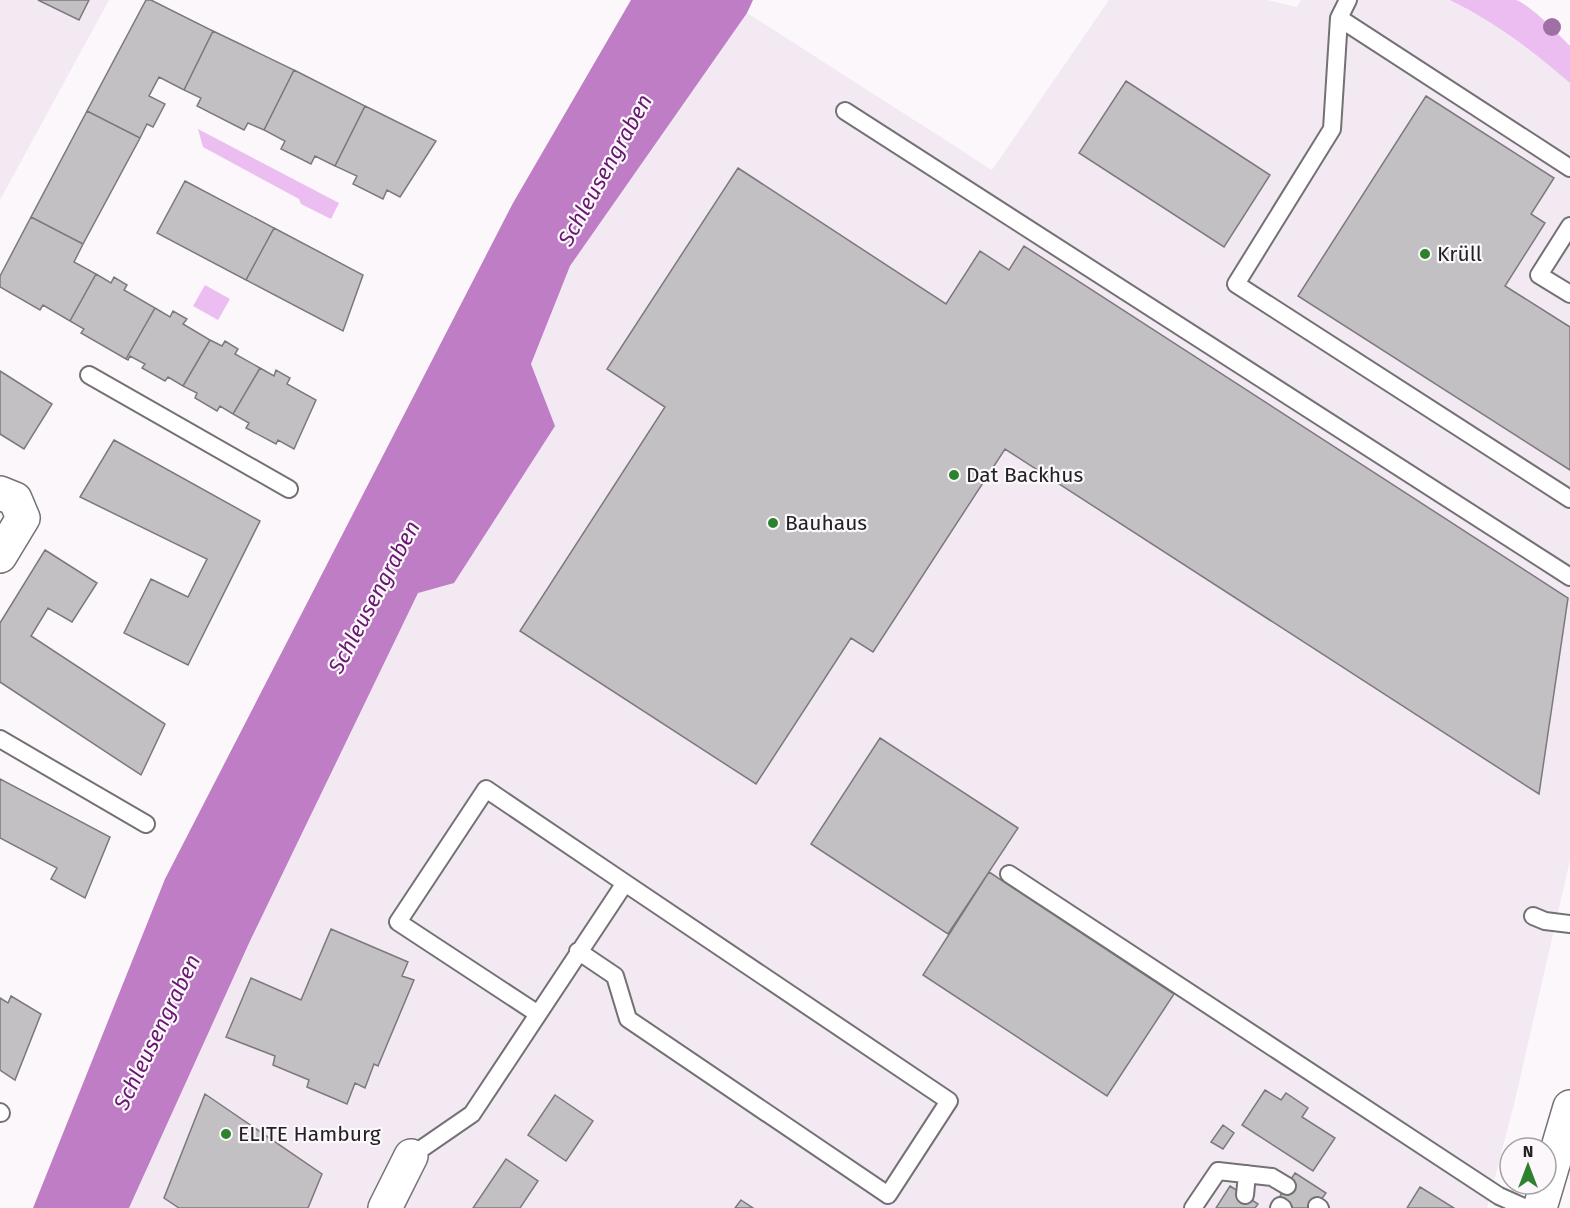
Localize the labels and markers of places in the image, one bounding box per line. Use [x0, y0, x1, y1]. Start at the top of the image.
place label: Krüll [1437, 241, 1482, 267]
marker: Krüll [1418, 247, 1432, 261]
place label: Dat Backhus [966, 462, 1083, 488]
marker: Dat Backhus [947, 468, 961, 482]
place label: Bauhaus [785, 510, 867, 536]
marker: Bauhaus [766, 516, 780, 530]
place label: ELITE Hamburg [238, 1121, 381, 1147]
marker: ELITE Hamburg [219, 1127, 233, 1141]

